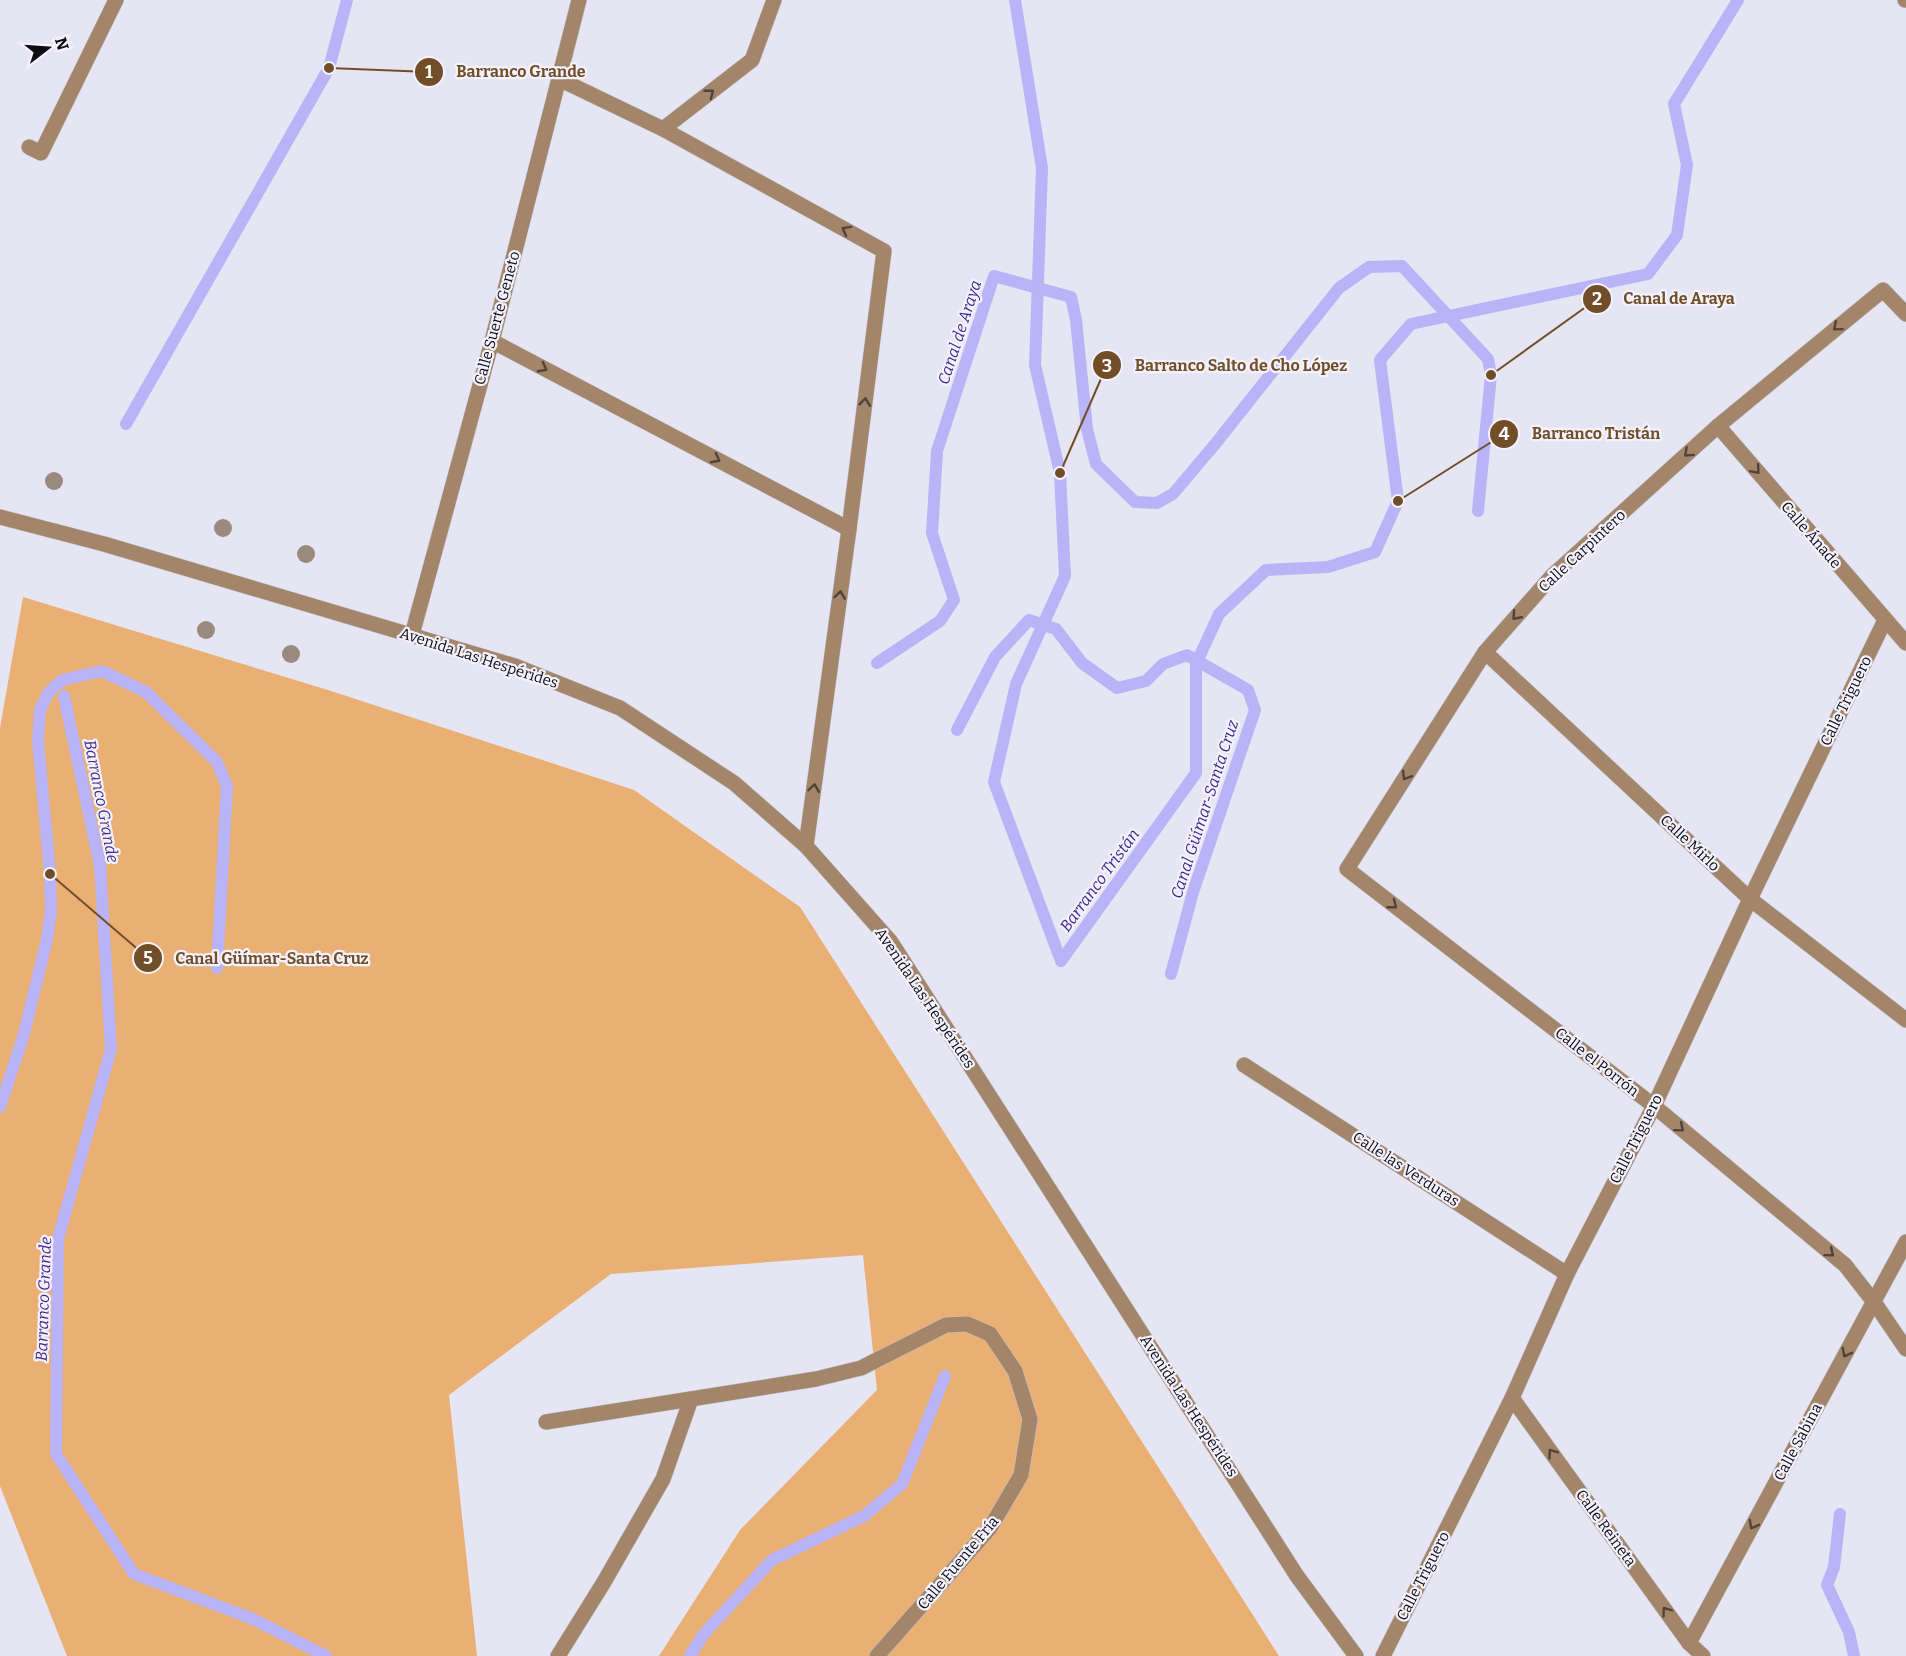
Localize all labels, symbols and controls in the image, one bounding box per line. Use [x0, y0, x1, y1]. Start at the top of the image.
north arrow [18, 18, 78, 78]
text: N [51, 35, 73, 52]
callout: Barranco Grande [414, 55, 597, 89]
text: 1 [425, 61, 433, 83]
text: Barranco Grande [456, 62, 586, 81]
one-way arrow [703, 89, 714, 100]
one-way arrow [842, 226, 853, 237]
street label: Calle Suerte Geneto [471, 249, 523, 387]
water label: Canal de Araya [934, 278, 985, 387]
callout: Canal de Araya [1582, 282, 1747, 316]
text: 2 [1592, 288, 1602, 310]
text: Canal de Araya [1623, 289, 1735, 308]
one-way arrow [1833, 320, 1844, 331]
callout: Barranco Salto de Cho López [1092, 348, 1359, 382]
text: 3 [1102, 355, 1112, 377]
text: Barranco Salto de Cho López [1135, 356, 1347, 375]
one-way arrow [537, 361, 548, 372]
one-way arrow [858, 397, 871, 406]
callout: Barranco Tristán [1489, 417, 1672, 451]
text: 4 [1499, 423, 1510, 445]
text: Barranco Tristán [1532, 424, 1661, 443]
one-way arrow [1684, 446, 1695, 457]
one-way arrow [710, 452, 720, 463]
one-way arrow [1749, 463, 1760, 474]
street label: Calle Ánade [1777, 498, 1845, 572]
street label: Calle Carpintero [1535, 506, 1629, 596]
one-way arrow [834, 591, 846, 600]
one-way arrow [1512, 609, 1523, 620]
street label: Avenida Las Hespérides [398, 624, 560, 692]
street label: Calle Triguero [1817, 653, 1875, 749]
water label: Canal Güímar-Santa Cruz [1167, 717, 1242, 901]
water label: Barranco Grande [80, 738, 123, 864]
one-way arrow [1402, 769, 1413, 780]
one-way arrow [808, 784, 820, 793]
street label: Calle Mirlo [1657, 811, 1723, 875]
water label: Barranco Tristán [1056, 825, 1143, 935]
one-way arrow [1387, 898, 1398, 909]
street label: Avenida Las Hespérides [871, 924, 979, 1072]
callout: Canal Güímar-Santa Cruz [133, 941, 381, 975]
text: 5 [143, 947, 153, 969]
text: Canal Güímar-Santa Cruz [175, 949, 369, 968]
street label: Calle el Porrón [1552, 1024, 1643, 1101]
street label: Calle Triguero [1606, 1091, 1666, 1187]
one-way arrow [1673, 1120, 1684, 1131]
street label: Calle las Verduras [1349, 1128, 1463, 1210]
water label: Barranco Grande [32, 1236, 55, 1362]
one-way arrow [1823, 1245, 1834, 1256]
street label: Avenida Las Hespérides [1136, 1332, 1242, 1480]
one-way arrow [1842, 1347, 1853, 1357]
street label: Calle Sabina [1770, 1400, 1826, 1484]
one-way arrow [1548, 1448, 1559, 1459]
street label: Calle Reineta [1572, 1486, 1640, 1570]
street label: Calle Fuente Fría [914, 1513, 1002, 1613]
one-way arrow [1749, 1518, 1760, 1529]
street label: Calle Triguero [1393, 1528, 1453, 1624]
one-way arrow [1662, 1606, 1673, 1617]

